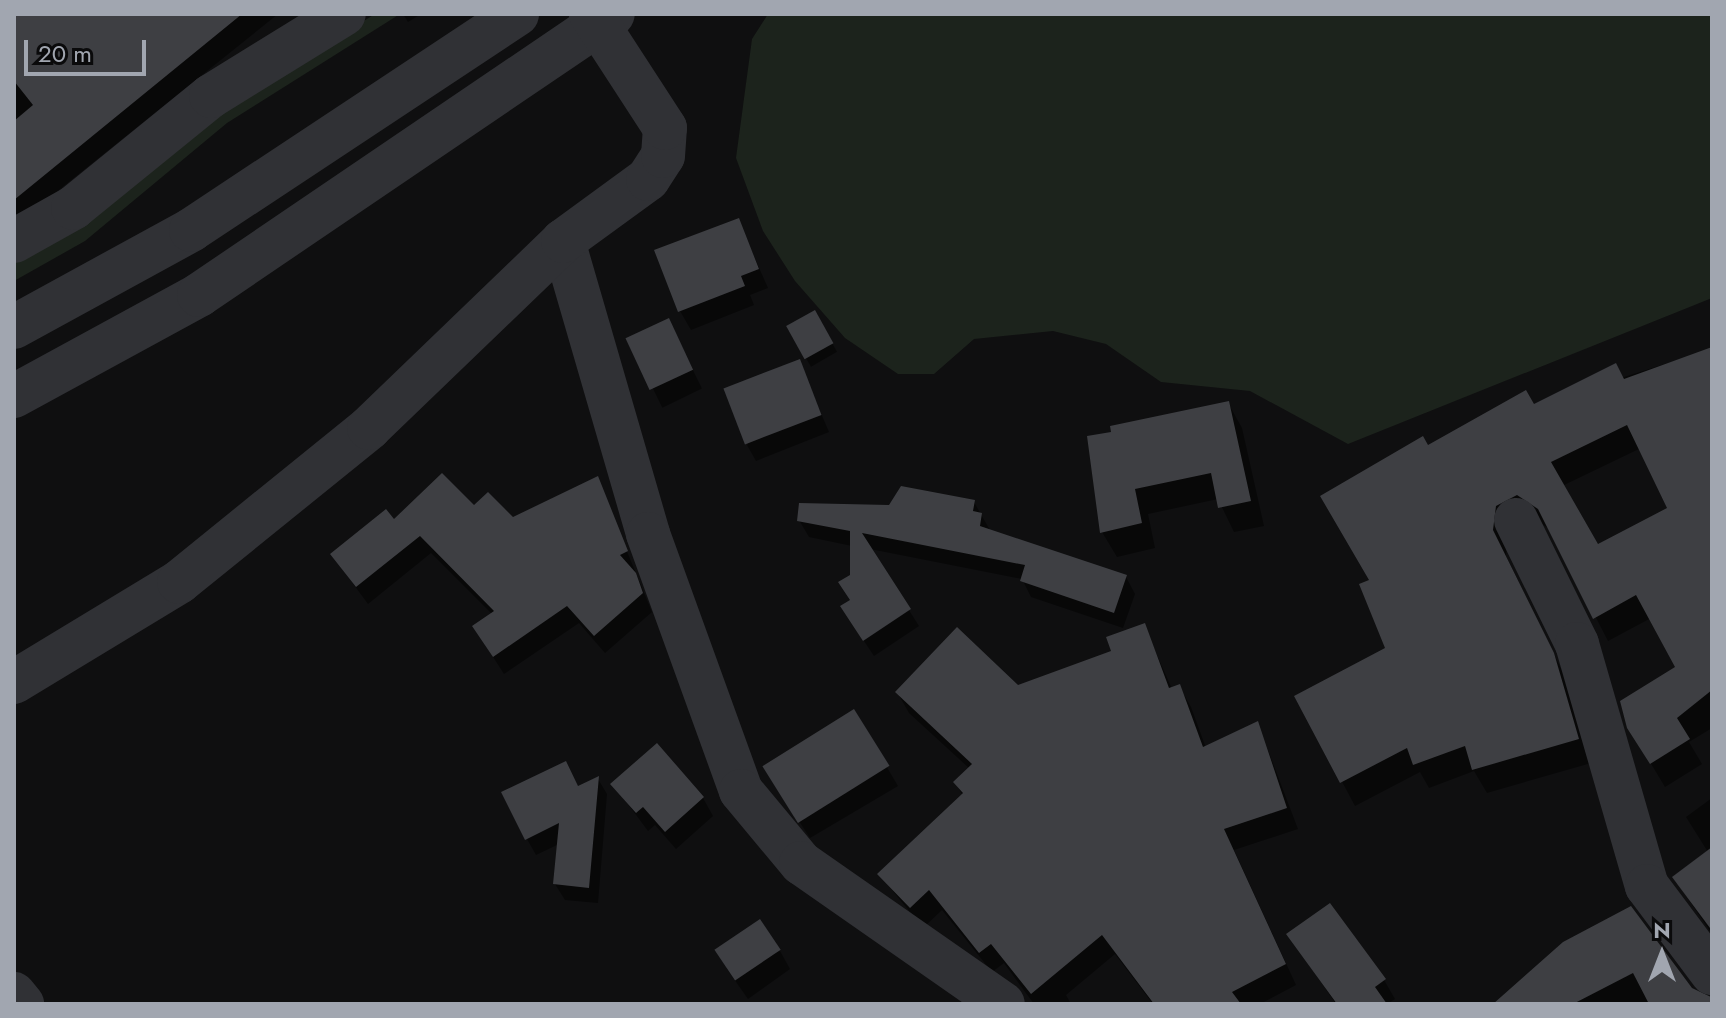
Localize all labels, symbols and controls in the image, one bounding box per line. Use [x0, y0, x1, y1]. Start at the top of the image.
scale bar [28, 24, 150, 74]
text: 20 m [38, 36, 92, 71]
north arrow [1622, 914, 1702, 994]
text: N [1653, 914, 1671, 946]

